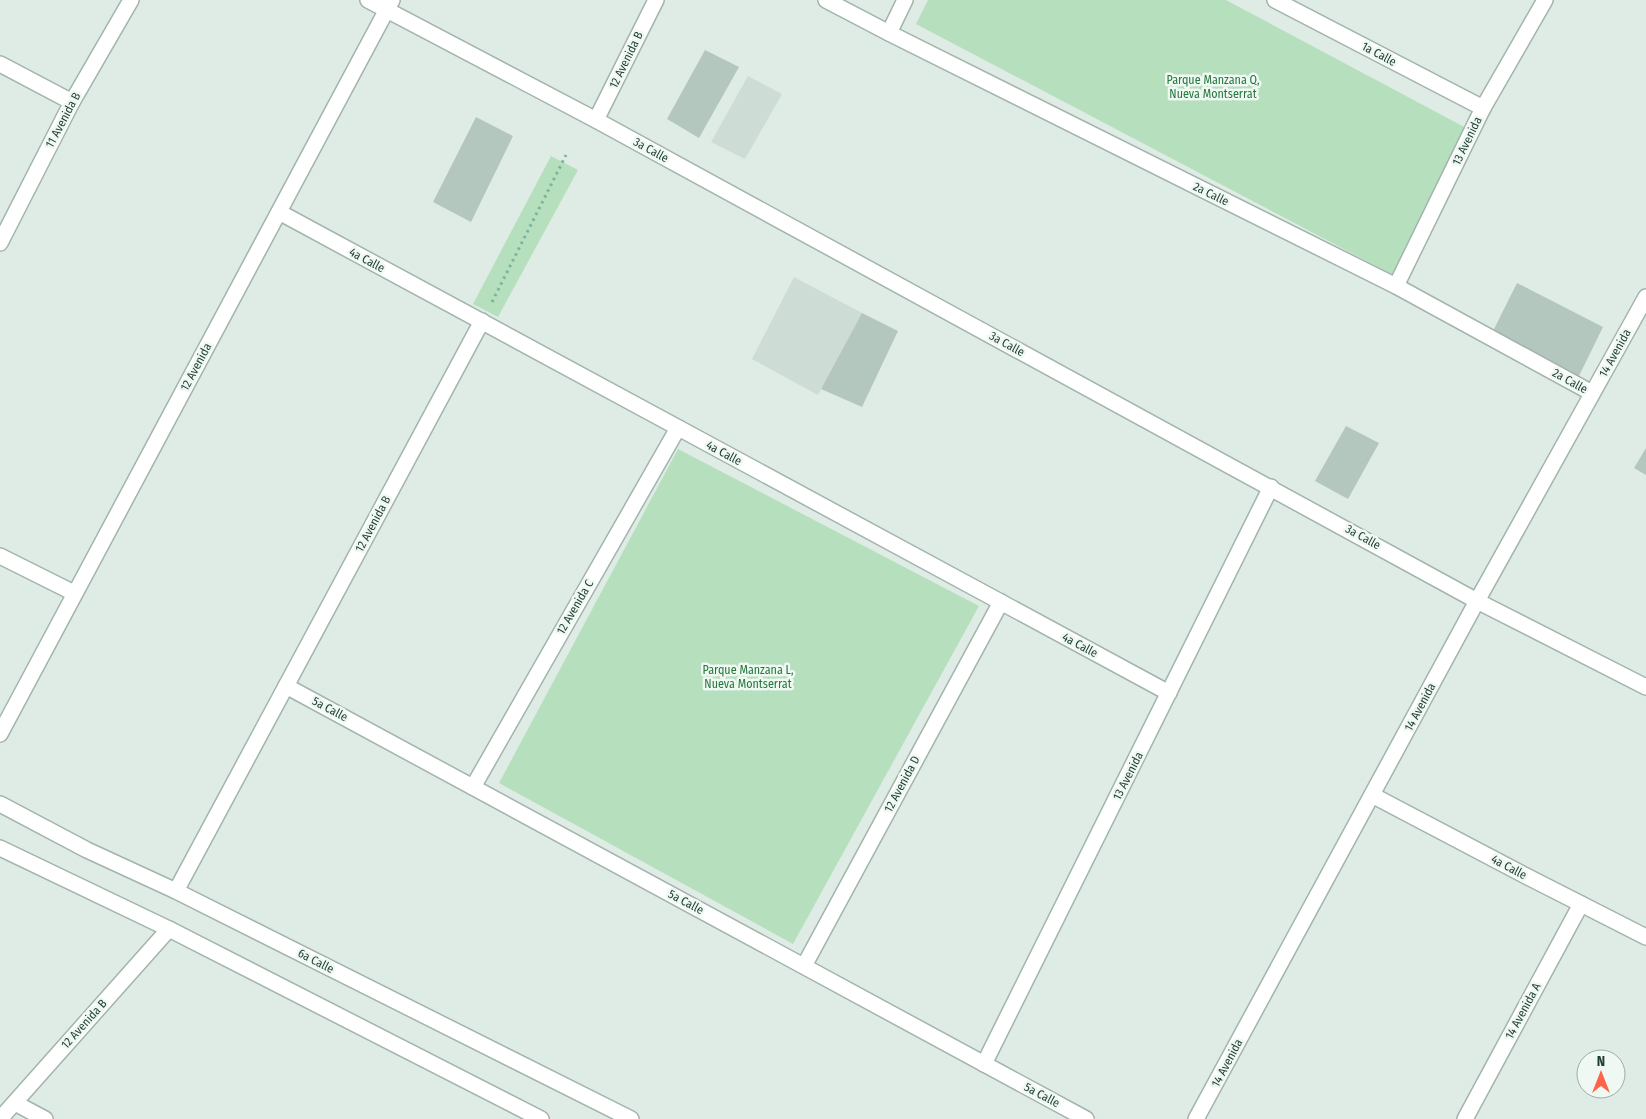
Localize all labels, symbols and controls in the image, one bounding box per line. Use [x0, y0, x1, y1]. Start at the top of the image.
street label: 12 Avenida B [606, 29, 646, 91]
street label: 1a Calle [1359, 39, 1399, 69]
park label: Parque Manzana Q, Nueva Montserrat [1167, 73, 1259, 101]
street label: 11 Avenida B [43, 90, 84, 150]
street label: 13 Avenida [1449, 114, 1485, 167]
street label: 3a Calle [631, 135, 671, 165]
street label: 2a Calle [1191, 179, 1231, 209]
street label: 4a Calle [347, 245, 387, 275]
street label: 14 Avenida [1596, 327, 1634, 379]
street label: 3a Calle [987, 329, 1027, 359]
street label: 12 Avenida [178, 341, 214, 393]
street label: 2a Calle [1550, 366, 1590, 396]
street label: 4a Calle [704, 438, 744, 468]
street label: 12 Avenida B [352, 493, 394, 554]
street label: 3a Calle [1343, 522, 1383, 552]
street label: 12 Avenida C [554, 577, 596, 637]
street label: 4a Calle [1060, 630, 1100, 660]
park label: Parque Manzana L, Nueva Montserrat [703, 663, 793, 691]
street label: 14 Avenida [1401, 680, 1439, 733]
street label: 5a Calle [310, 694, 350, 724]
street label: 13 Avenida [1110, 750, 1146, 802]
street label: 12 Avenida D [881, 753, 923, 815]
street label: 4a Calle [1489, 852, 1529, 882]
street label: 5a Calle [666, 887, 706, 917]
street label: 6a Calle [296, 946, 336, 976]
street label: 14 Avenida A [1502, 980, 1544, 1041]
street label: 12 Avenida B [58, 996, 110, 1051]
street label: 14 Avenida [1208, 1036, 1246, 1089]
north arrow [1576, 1049, 1626, 1099]
text: N [1597, 1053, 1605, 1070]
street label: 5a Calle [1022, 1080, 1062, 1110]

